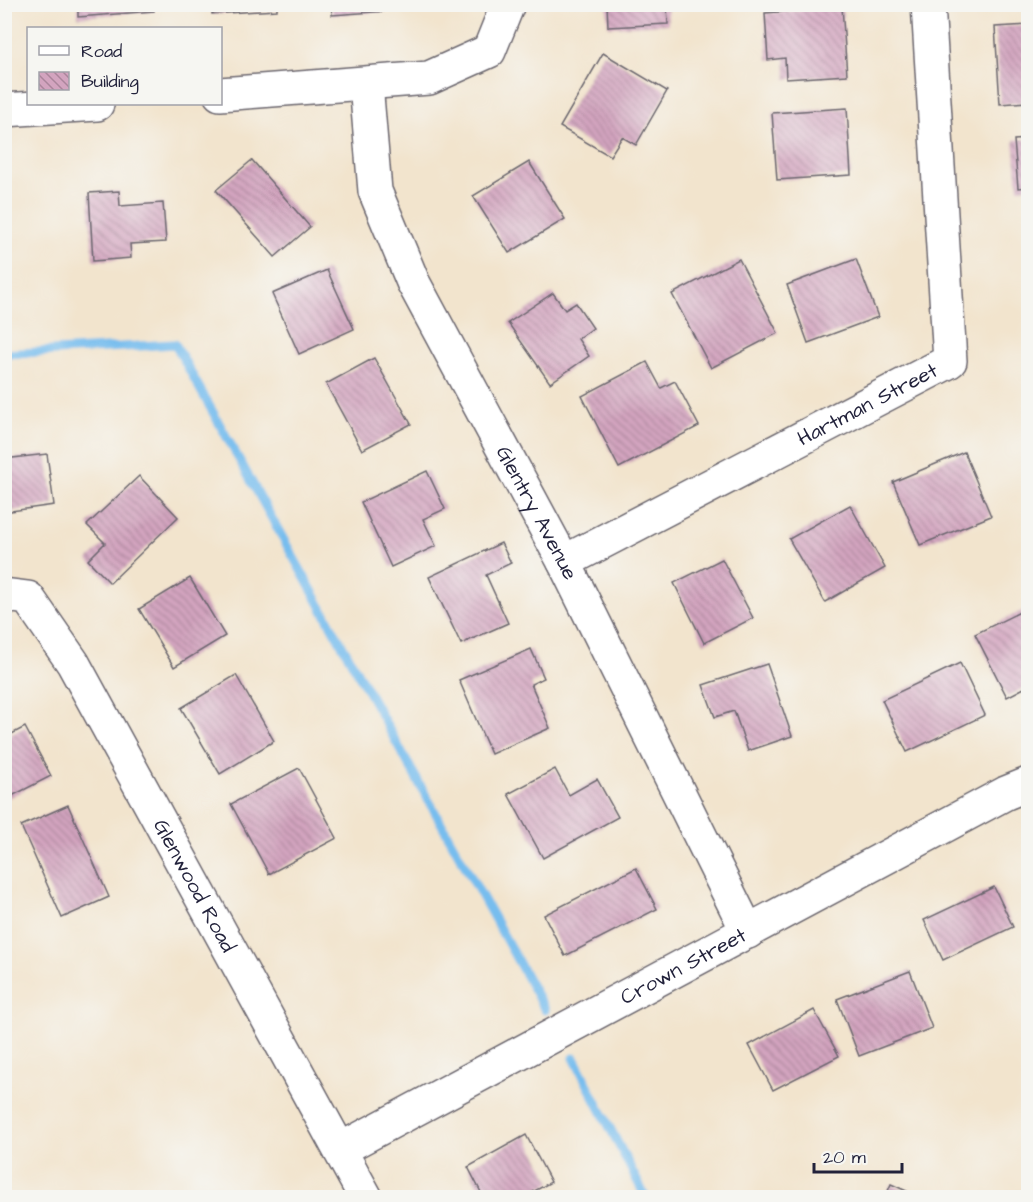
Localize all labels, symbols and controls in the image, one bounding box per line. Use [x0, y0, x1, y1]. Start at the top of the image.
legend [27, 27, 222, 105]
text: Road [81, 39, 122, 64]
text: Building [81, 69, 139, 95]
street label: Hartman Street [792, 356, 943, 453]
street label: Glentry Avenue [489, 441, 585, 585]
street label: Glenwood Road [146, 814, 243, 958]
street label: Crown Street [615, 920, 752, 1012]
scale bar [814, 1136, 902, 1174]
text: 20 m [823, 1145, 866, 1170]

